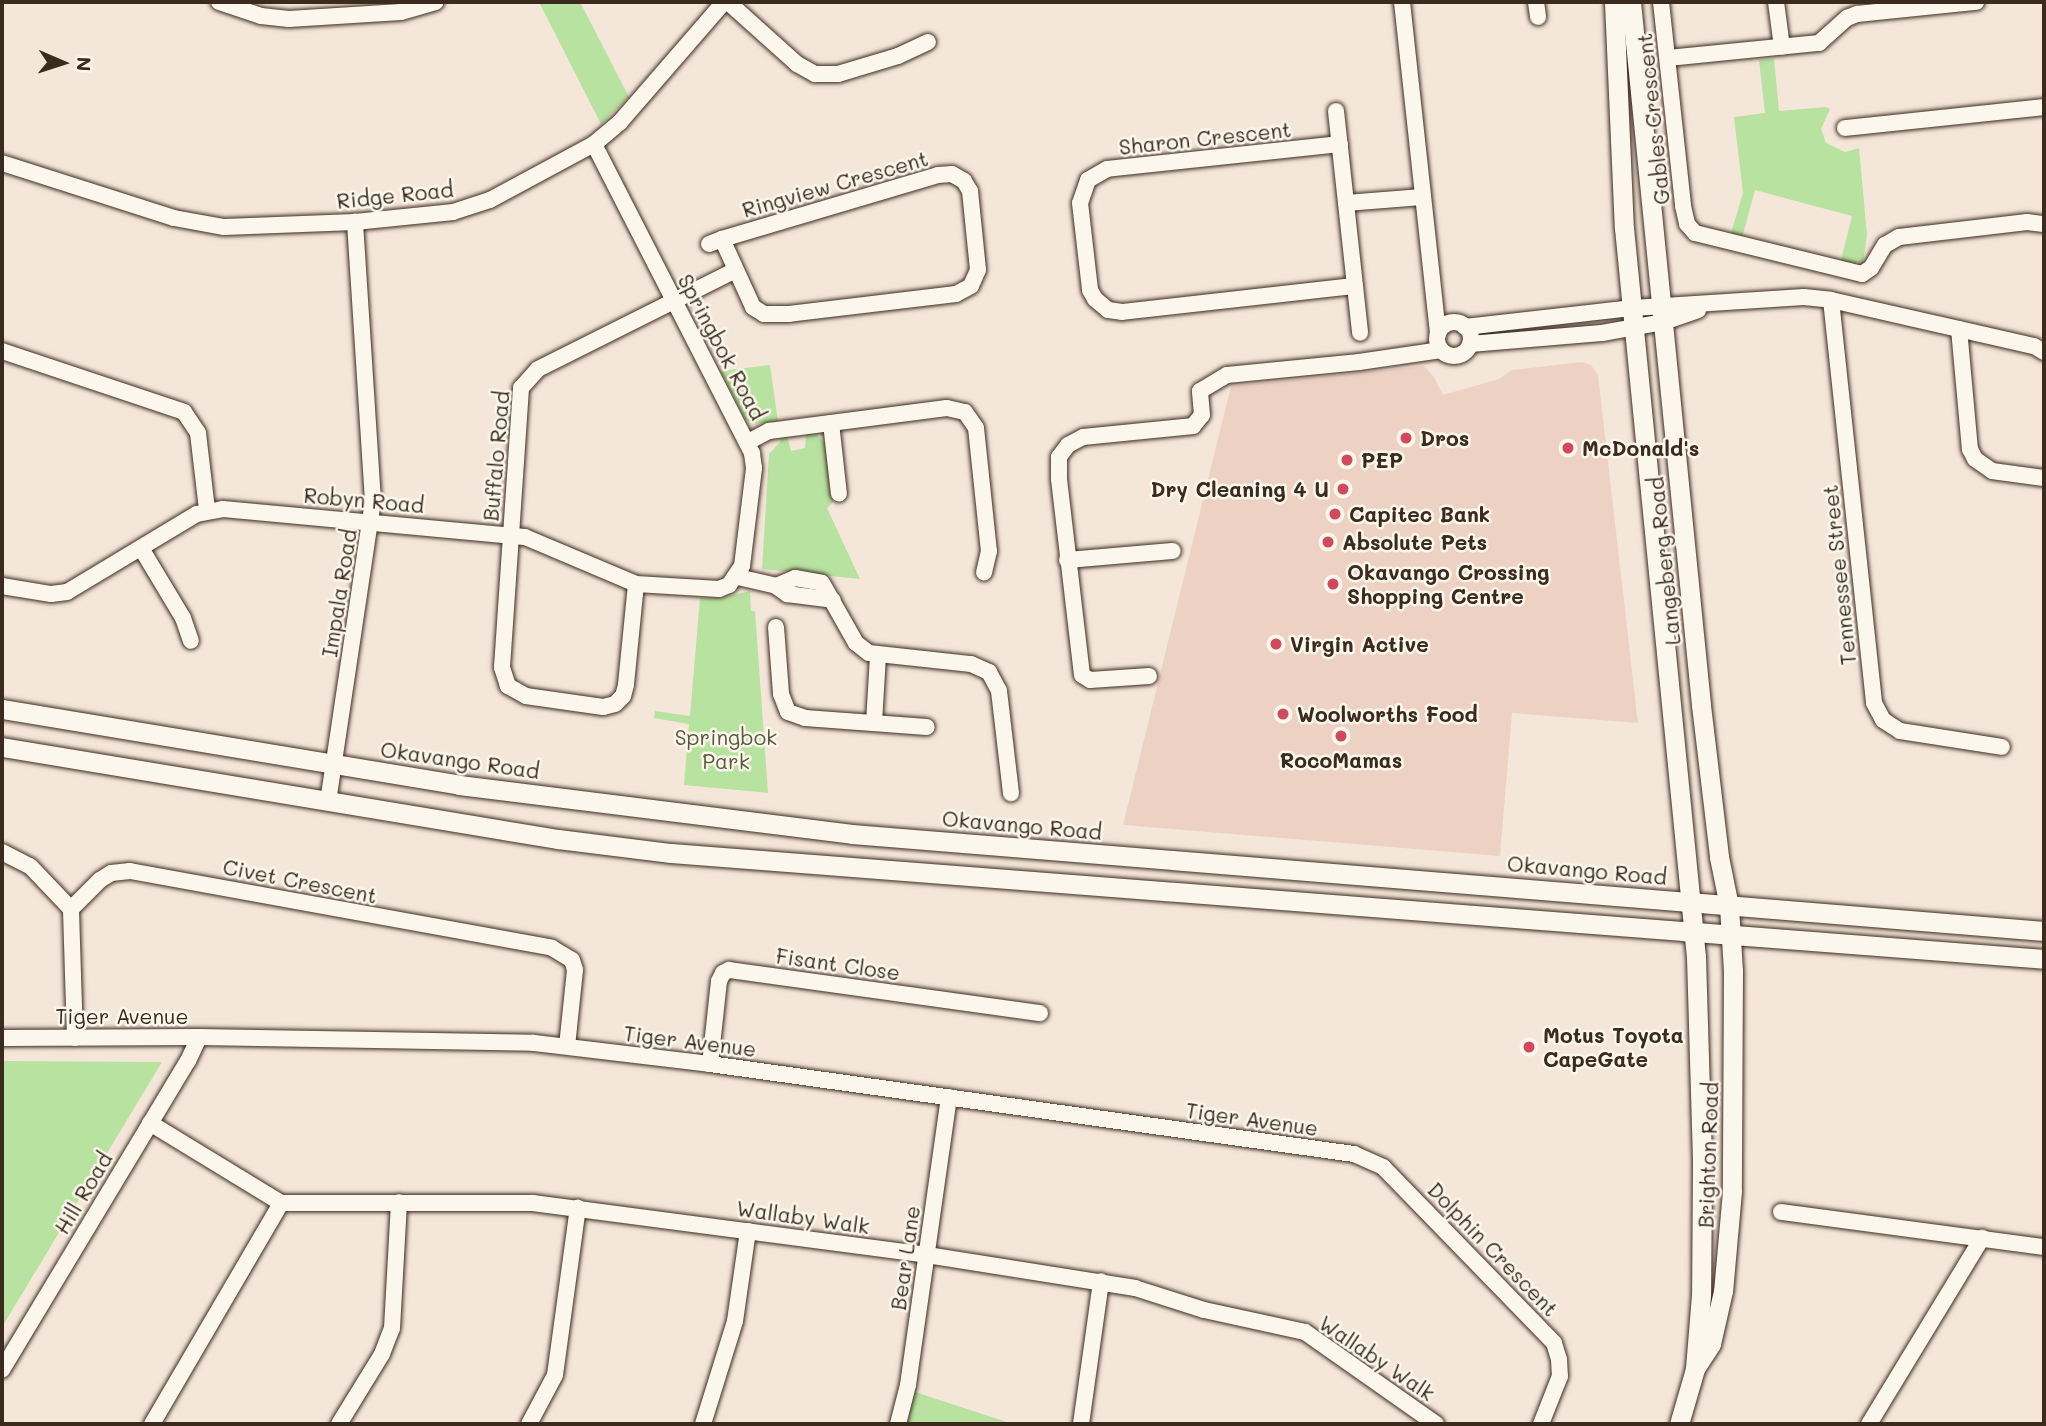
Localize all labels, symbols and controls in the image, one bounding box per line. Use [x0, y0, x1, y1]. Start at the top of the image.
north arrow [28, 28, 98, 98]
street label: Gables Crescent [1631, 32, 1675, 206]
text: N [72, 56, 97, 72]
street label: Sharon Crescent [1118, 116, 1292, 160]
street label: Ringview Crescent [739, 145, 931, 223]
street label: Ridge Road [335, 176, 455, 214]
street label: Springbok Road [673, 270, 771, 424]
street label: Buffalo Road [478, 390, 514, 522]
place label: Dros [1420, 425, 1469, 451]
marker: Dros [1398, 430, 1414, 446]
place label: McDonald's [1582, 435, 1699, 461]
marker: McDonald's [1560, 440, 1576, 456]
place label: PEP [1361, 447, 1403, 473]
marker: PEP [1339, 452, 1355, 468]
place label: Dry Cleaning 4 U [1150, 476, 1329, 502]
street label: Langeberg Road [1643, 476, 1685, 646]
marker: Dry Cleaning 4 U [1335, 481, 1351, 497]
street label: Robyn Road [303, 482, 425, 518]
street label: Tennessee Street [1817, 484, 1861, 666]
place label: Capitec Bank [1349, 501, 1490, 527]
marker: Capitec Bank [1327, 506, 1343, 522]
street label: Impala Road [316, 527, 362, 659]
place label: Absolute Pets [1342, 529, 1487, 555]
marker: Absolute Pets [1320, 534, 1336, 550]
place label: Okavango Crossing Shopping Centre [1347, 559, 1550, 609]
marker: Okavango Crossing Shopping Centre [1325, 576, 1341, 592]
place label: Virgin Active [1290, 631, 1429, 657]
marker: Virgin Active [1268, 636, 1284, 652]
place label: Woolworths Food [1297, 701, 1478, 727]
marker: Woolworths Food [1275, 706, 1291, 722]
park label: Springbok Park [675, 724, 777, 774]
marker: RocoMamas [1333, 728, 1349, 744]
street label: Okavango Road [379, 736, 541, 784]
place label: RocoMamas [1280, 747, 1402, 773]
street label: Okavango Road [941, 805, 1103, 845]
street label: Okavango Road [1506, 850, 1668, 890]
street label: Civet Crescent [221, 854, 379, 908]
street label: Fisant Close [774, 943, 902, 985]
street label: Tiger Avenue [55, 1003, 189, 1029]
street label: Tiger Avenue [622, 1020, 758, 1062]
place label: Motus Toyota CapeGate [1543, 1022, 1684, 1072]
marker: Motus Toyota CapeGate [1521, 1039, 1537, 1055]
street label: Brighton Road [1693, 1081, 1723, 1229]
street label: Tiger Avenue [1184, 1097, 1320, 1141]
street label: Hill Road [49, 1148, 117, 1238]
street label: Dolphin Crescent [1423, 1177, 1563, 1321]
street label: Wallaby Walk [735, 1195, 871, 1239]
street label: Bear Lane [885, 1204, 925, 1312]
street label: Wallaby Walk [1314, 1310, 1440, 1406]

